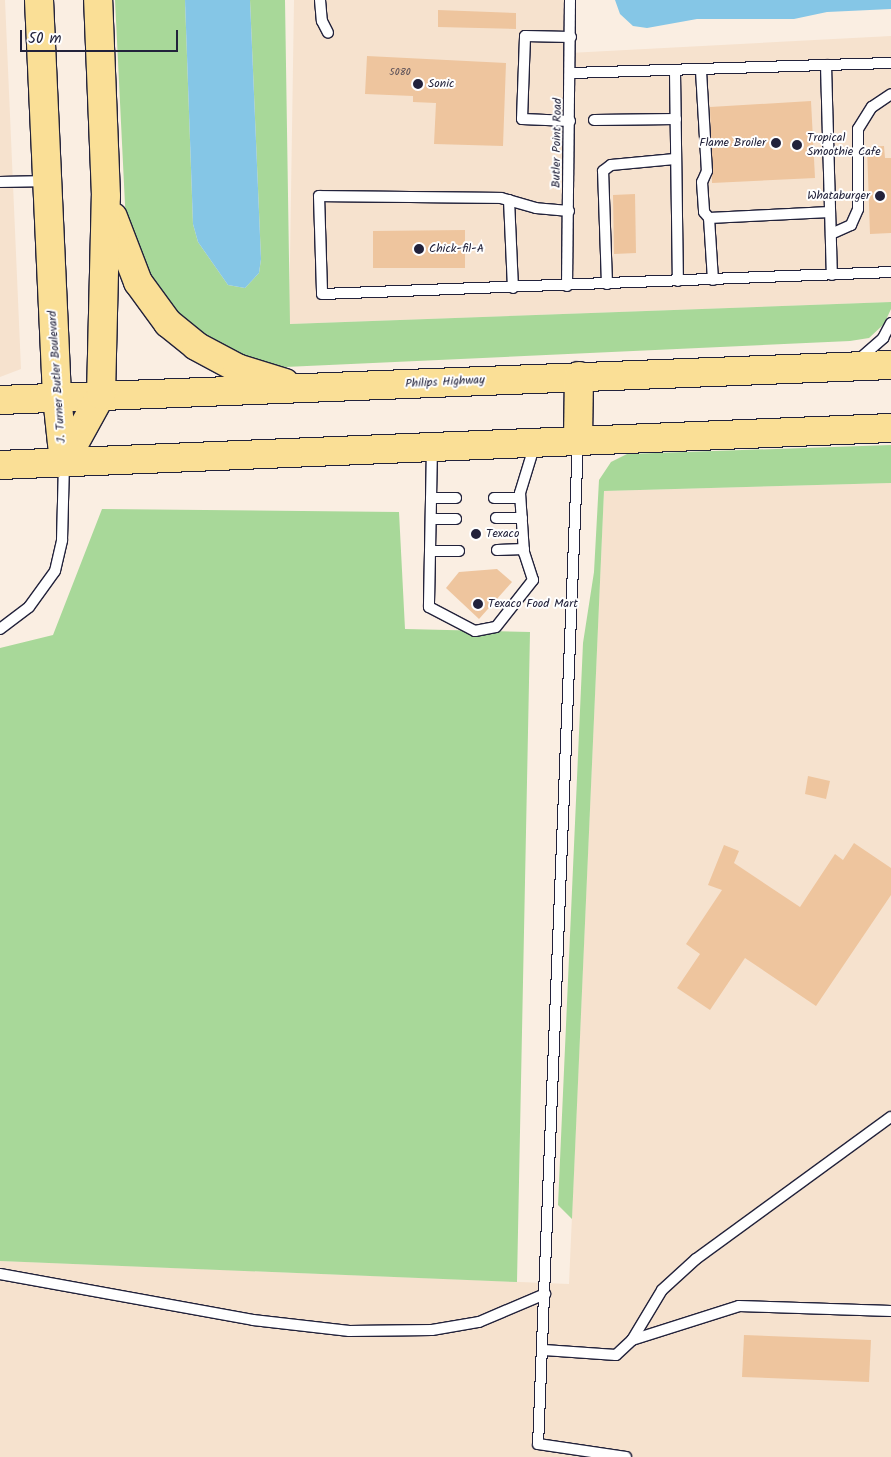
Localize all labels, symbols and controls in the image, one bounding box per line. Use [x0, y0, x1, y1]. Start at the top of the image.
scale bar [22, 20, 180, 52]
text: 50 m [28, 27, 62, 51]
house number: 5080 [389, 67, 411, 79]
place label: Sonic [428, 77, 454, 91]
marker: Sonic [412, 78, 424, 90]
street label: Butler Point Road [549, 98, 565, 188]
place label: Tropical Smoothie Cafe [807, 131, 881, 159]
place label: Flame Broiler [699, 136, 766, 150]
marker: Flame Broiler [770, 137, 782, 149]
marker: Tropical Smoothie Cafe [791, 139, 803, 151]
place label: Whataburger [807, 189, 870, 203]
marker: Whataburger [874, 190, 886, 202]
place label: Chick-fil-A [429, 242, 484, 256]
marker: Chick-fil-A [413, 243, 425, 255]
street label: J. Turner Butler Boulevard [45, 310, 69, 444]
street label: Philips Highway [405, 373, 485, 391]
place label: Texaco [486, 527, 519, 541]
marker: Texaco [470, 528, 482, 540]
place label: Texaco Food Mart [488, 597, 578, 611]
marker: Texaco Food Mart [472, 598, 484, 610]

